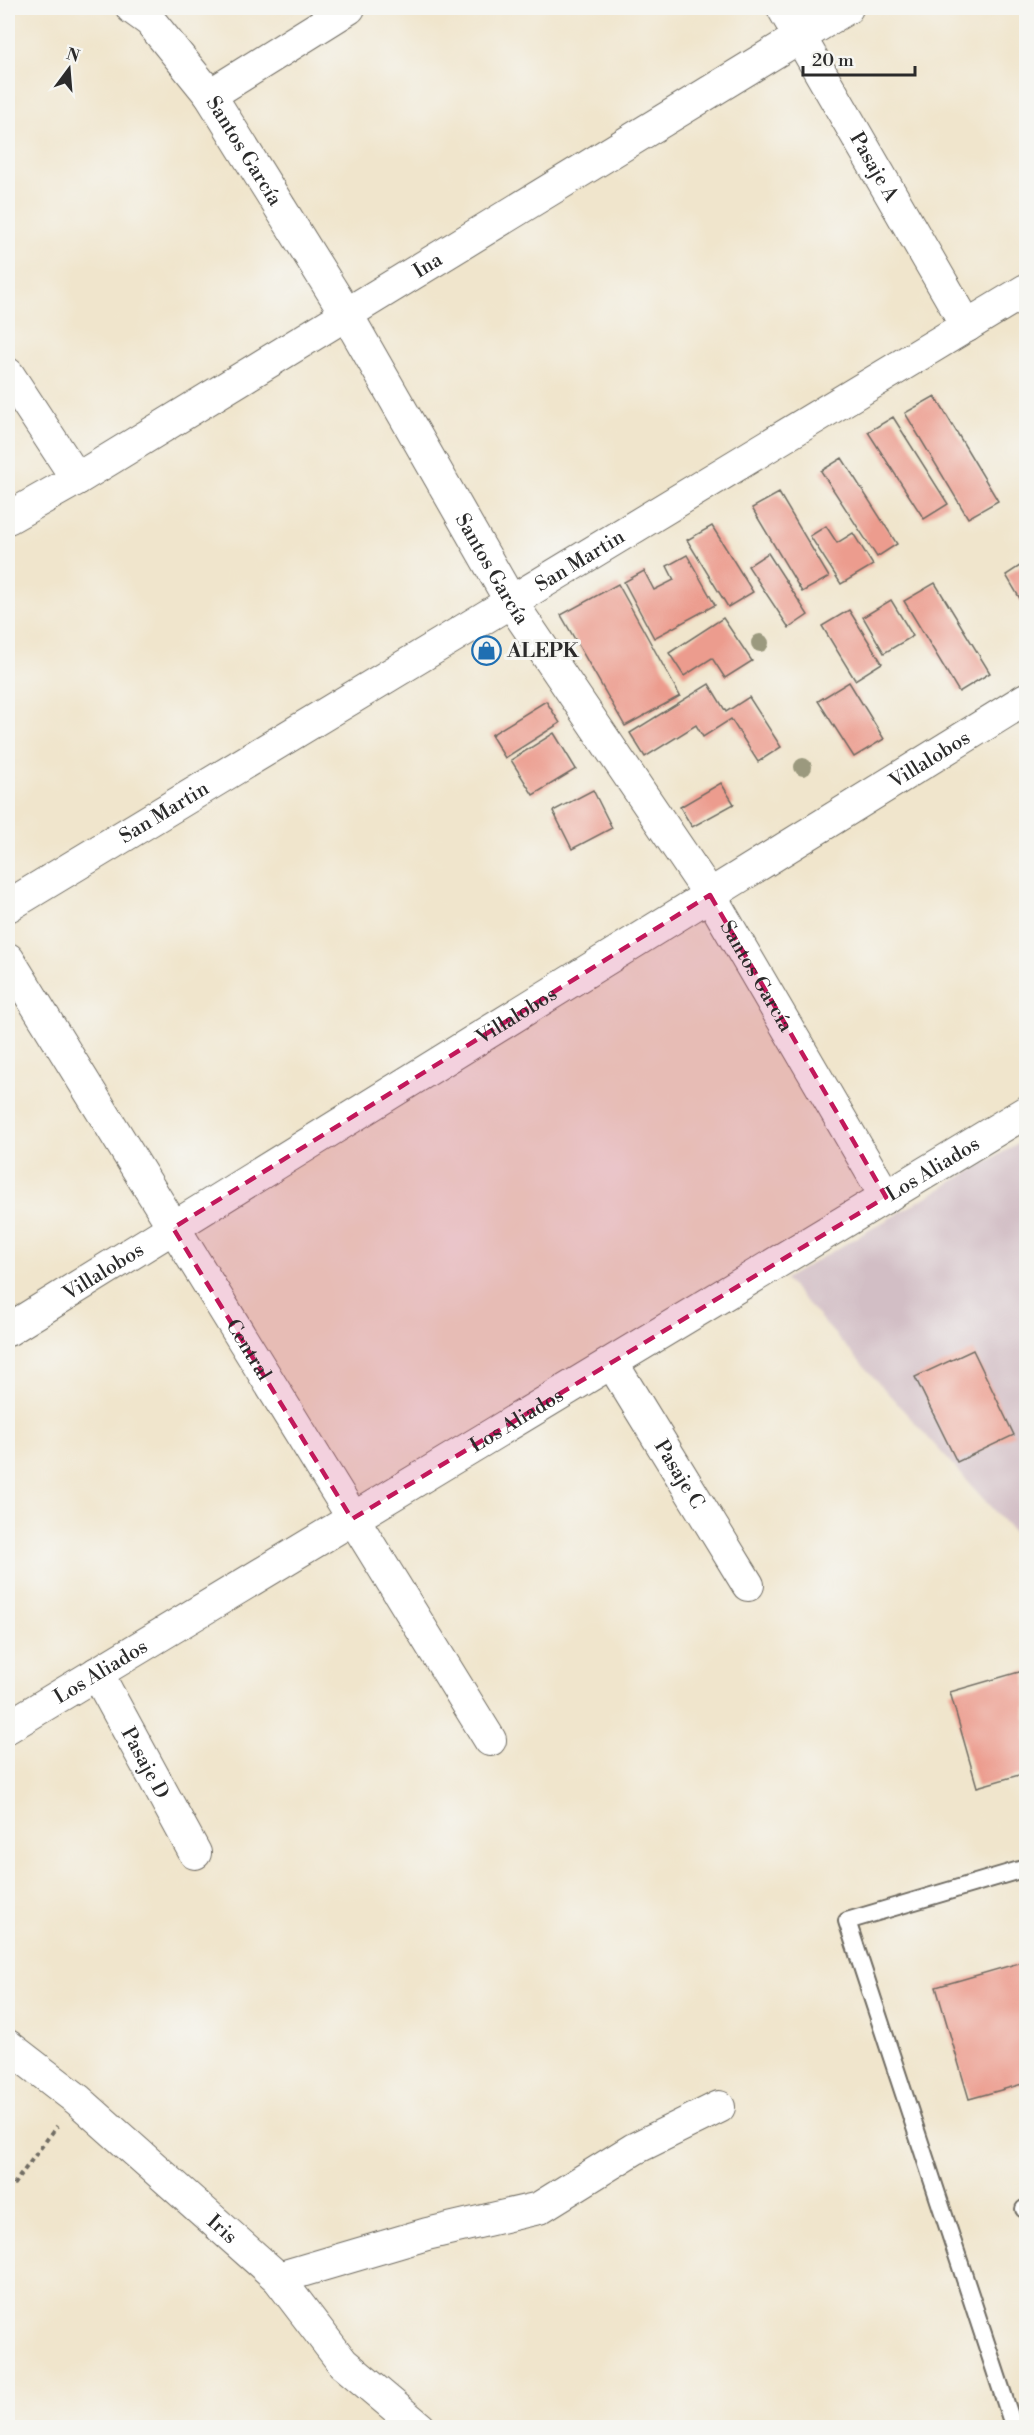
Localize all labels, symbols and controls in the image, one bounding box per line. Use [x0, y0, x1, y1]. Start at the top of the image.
north arrow [39, 39, 99, 99]
scale bar [803, 39, 916, 77]
text: N [64, 44, 82, 67]
text: 20 m [812, 49, 854, 72]
street label: Santos García [200, 92, 287, 212]
street label: Pasaje A [843, 128, 904, 207]
street label: Ina [409, 247, 448, 284]
street label: Santos García [449, 509, 534, 631]
street label: San Martin [531, 525, 630, 598]
shop icon: ALEPK [470, 634, 502, 666]
place label: ALEPK [506, 639, 580, 664]
street label: Villalobos [884, 726, 975, 795]
street label: San Martin [115, 776, 214, 850]
street label: Santos García [714, 917, 798, 1038]
street label: Villalobos [471, 982, 562, 1051]
street label: Los Aliados [882, 1132, 985, 1208]
street label: Villalobos [58, 1238, 149, 1307]
street label: Central [219, 1315, 276, 1386]
street label: Los Aliados [466, 1383, 569, 1459]
street label: Pasaje C [648, 1436, 709, 1514]
street label: Los Aliados [50, 1635, 153, 1710]
street label: Pasaje D [115, 1723, 174, 1803]
street label: Iris [201, 2210, 242, 2250]

